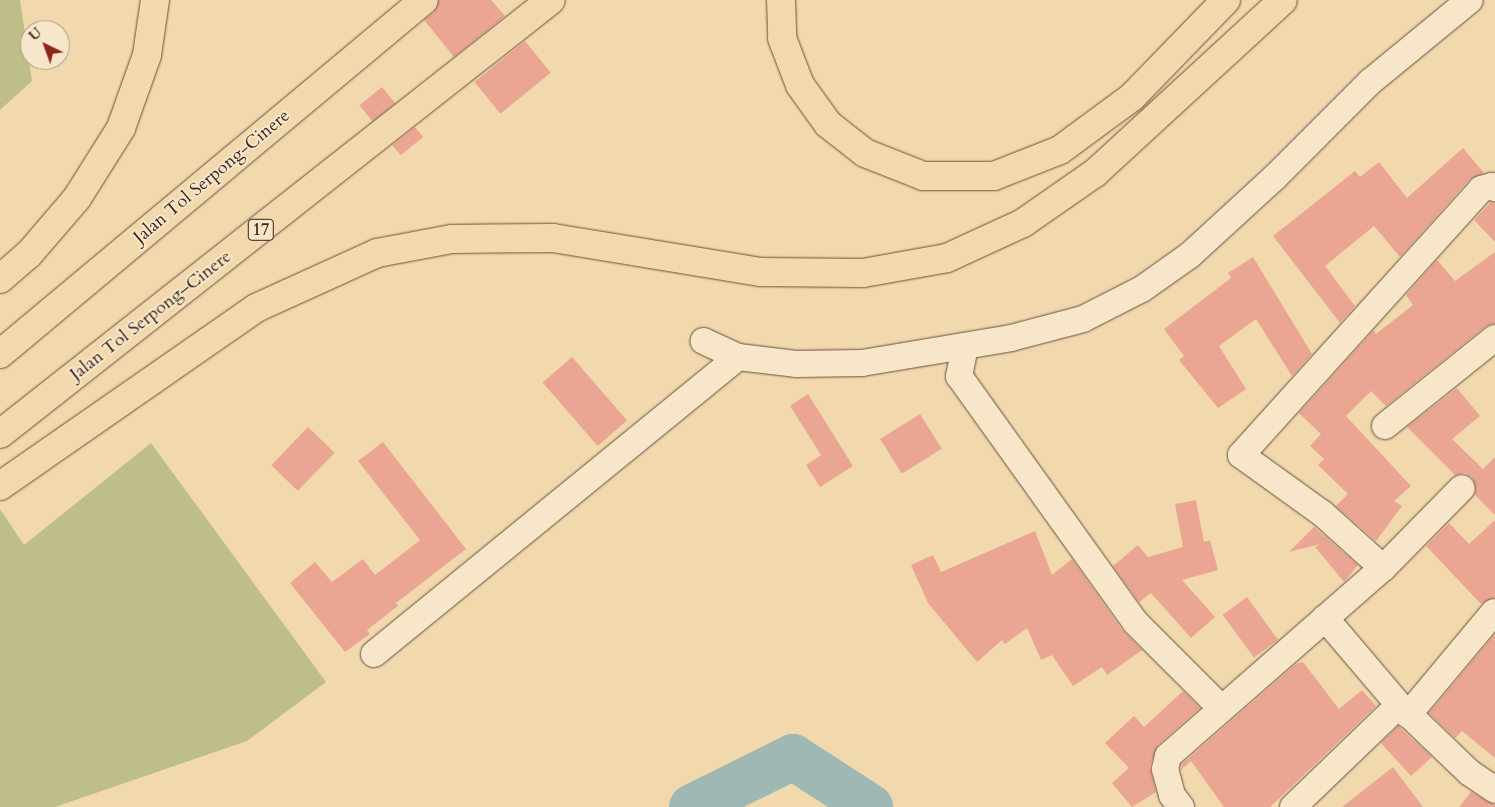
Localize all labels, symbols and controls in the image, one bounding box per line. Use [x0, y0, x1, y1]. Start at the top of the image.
north arrow [20, 20, 70, 70]
text: U [25, 23, 46, 45]
street label: Jalan Tol Serpong-Cinere [130, 105, 294, 249]
road number: 17 [247, 216, 275, 244]
street label: Jalan Tol Serpong–Cinere [66, 246, 236, 386]

